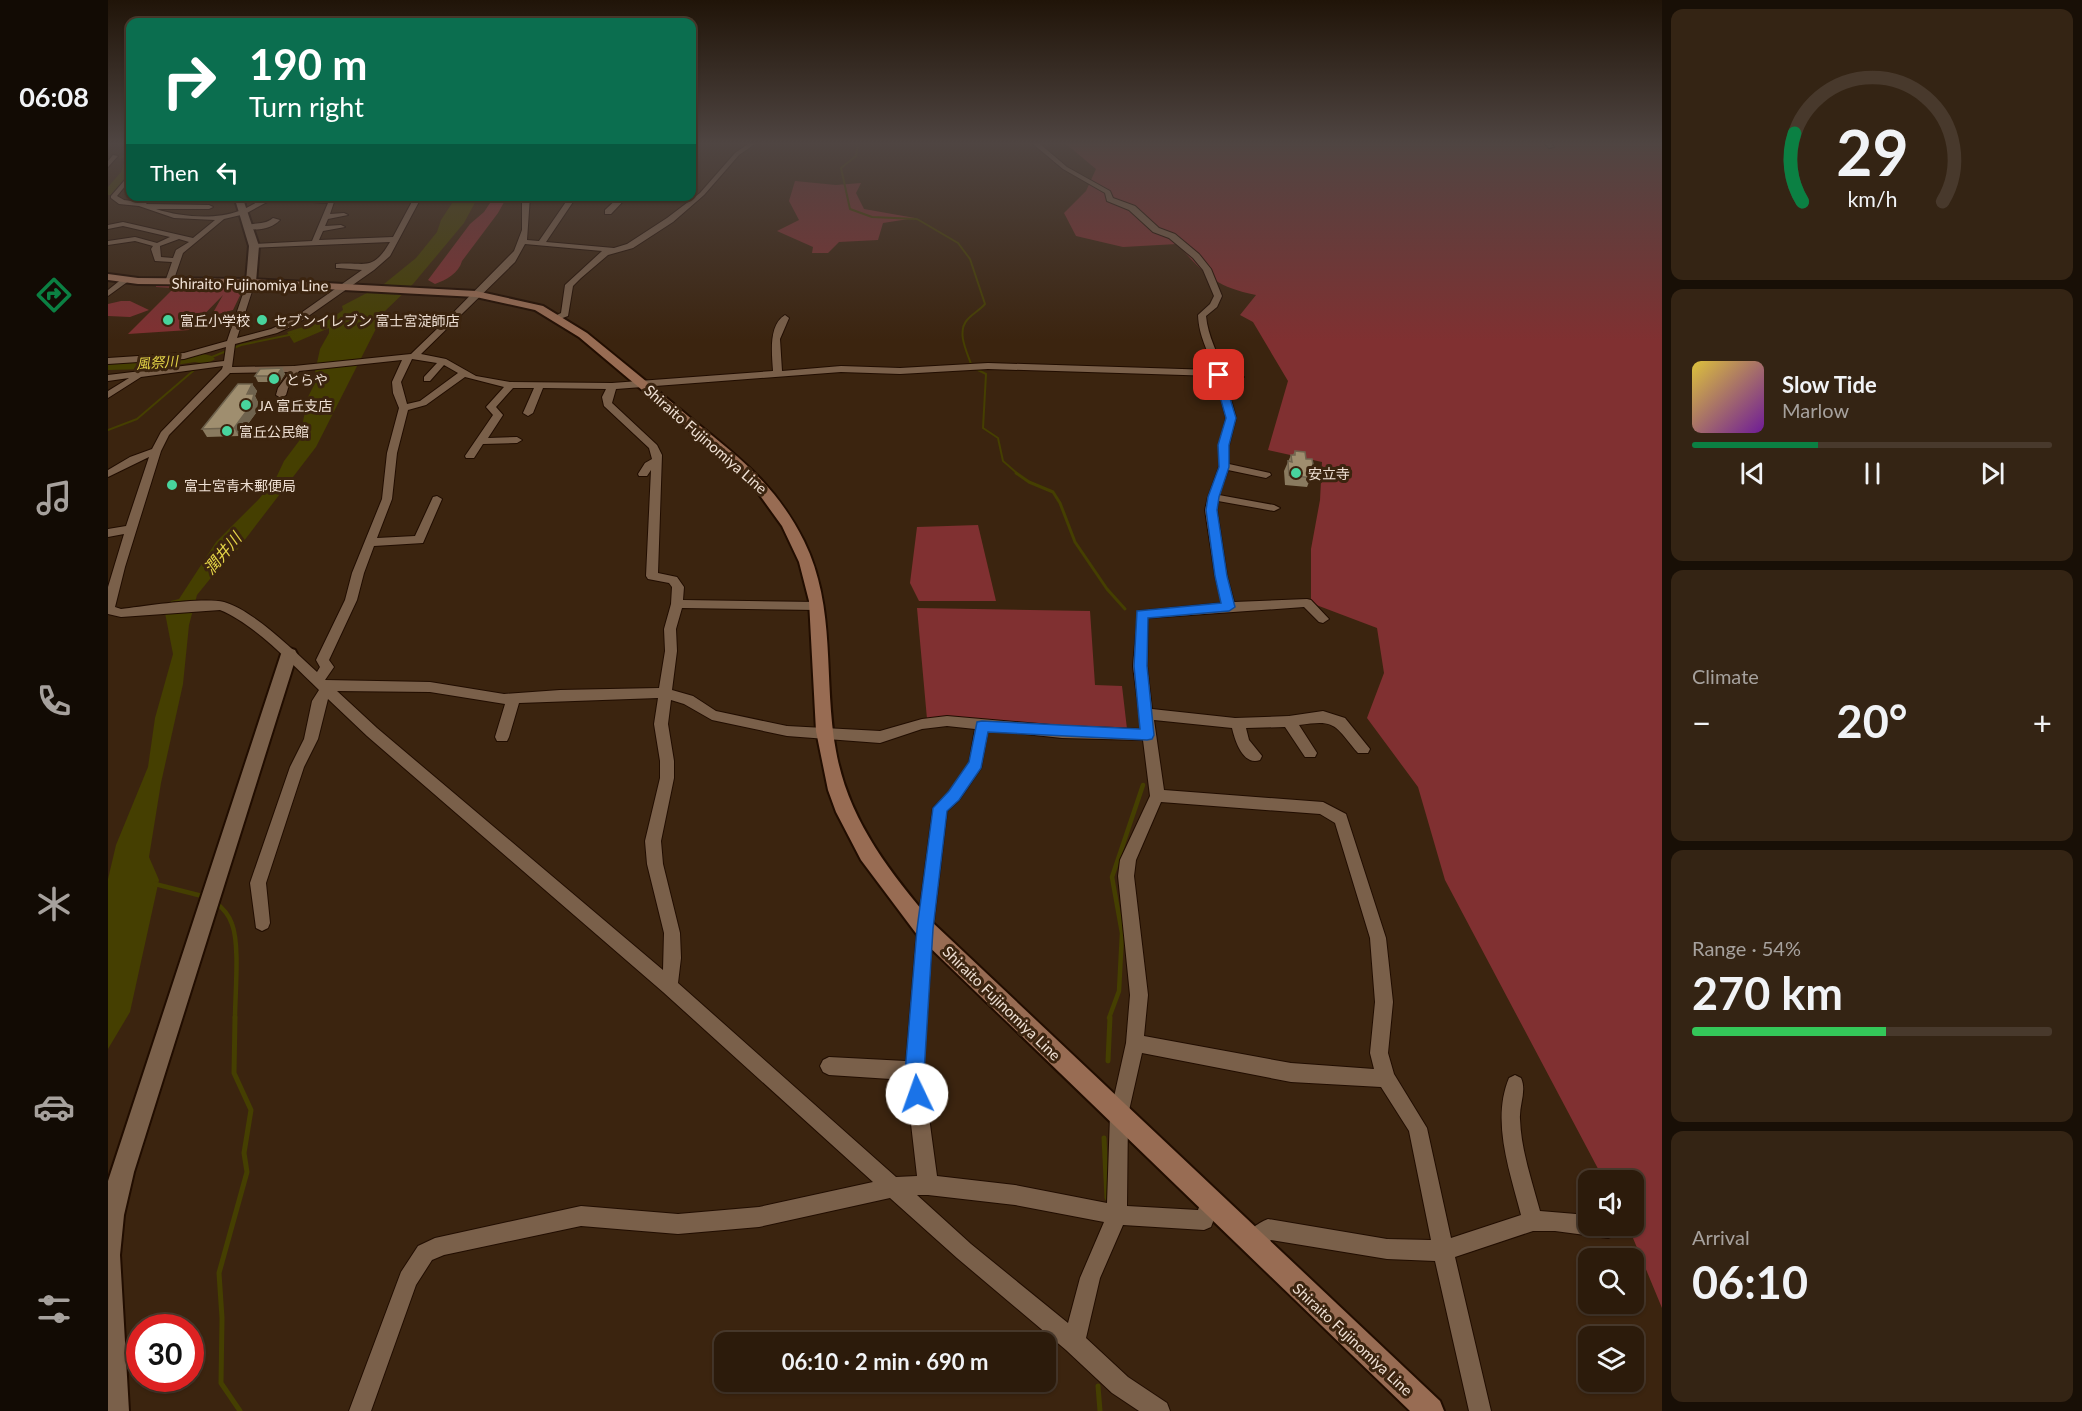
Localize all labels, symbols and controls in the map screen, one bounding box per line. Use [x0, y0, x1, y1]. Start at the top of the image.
text: 190 m [249, 39, 367, 89]
icon: right [150, 42, 228, 120]
text: 06:08 [19, 80, 89, 113]
text: Turn right [249, 90, 364, 123]
text: 29 [1836, 114, 1908, 189]
icon: left [211, 156, 244, 189]
text: Then [150, 159, 199, 186]
text: km/h [1847, 186, 1897, 212]
icon: directions [33, 274, 75, 316]
street label: Shiraito Fujinomiya Line [171, 274, 329, 294]
place label: 富丘小学校 [180, 312, 250, 329]
place label: セブンイレブン 富士宮淀師店 [274, 312, 460, 329]
marker: 富丘小学校 [161, 313, 175, 327]
marker: セブンイレブン 富士宮淀師店 [255, 313, 269, 327]
pin [1193, 349, 1244, 400]
water label: 風祭川 [135, 352, 181, 372]
icon: arrive [1202, 358, 1235, 391]
place label: とらや [286, 371, 328, 388]
text: Slow Tide [1782, 371, 1877, 398]
marker: とらや [267, 372, 281, 386]
street label: Shiraito Fujinomiya Line [641, 381, 771, 497]
place label: JA 富丘支店 [258, 397, 332, 414]
marker: JA 富丘支店 [239, 398, 253, 412]
text: Marlow [1782, 398, 1849, 422]
place label: 富丘公民館 [239, 423, 309, 440]
marker: 富丘公民館 [220, 424, 234, 438]
icon: previous [1736, 457, 1769, 490]
icon: pause [1856, 457, 1889, 490]
icon: next [1976, 457, 2009, 490]
place label: 安立寺 [1308, 465, 1350, 482]
marker: 安立寺 [1289, 466, 1303, 480]
icon: music [33, 477, 75, 519]
place label: 富士宮青木郵便局 [184, 477, 296, 494]
marker: 富士宮青木郵便局 [165, 478, 179, 492]
water label: 潤井川 [199, 527, 246, 577]
text: Climate [1692, 664, 1759, 688]
icon: phone [33, 680, 75, 722]
text: 20° [1837, 694, 1907, 748]
text: − [1692, 702, 1711, 742]
text: + [2033, 702, 2052, 742]
icon: climate [33, 883, 75, 925]
text: Range · 54% [1692, 936, 1801, 960]
street label: Shiraito Fujinomiya Line [939, 942, 1065, 1064]
text: 270 km [1692, 966, 1843, 1020]
position arrow [885, 1062, 949, 1126]
icon: car [33, 1086, 75, 1128]
map controls [1578, 1170, 1644, 1392]
button: sound [1578, 1170, 1644, 1236]
text: Arrival [1692, 1225, 1750, 1249]
button: search [1578, 1248, 1644, 1314]
text: 06:10 [1692, 1255, 1808, 1309]
street label: Shiraito Fujinomiya Line [1290, 1279, 1417, 1399]
icon: filters [33, 1288, 75, 1330]
speed limit sign: 30 [126, 1314, 204, 1392]
button: layers [1578, 1326, 1644, 1392]
text: 06:10 · 2 min · 690 m [782, 1348, 988, 1375]

